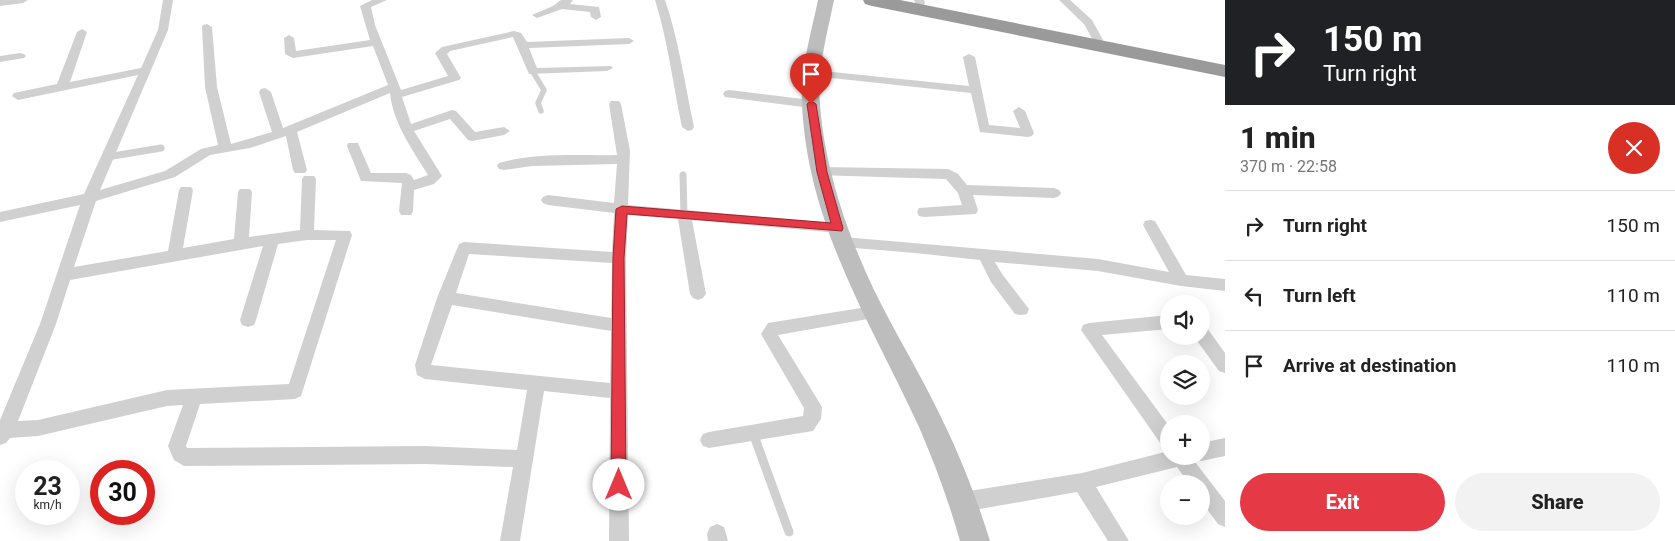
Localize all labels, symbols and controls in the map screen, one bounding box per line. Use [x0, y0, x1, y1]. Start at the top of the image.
text: 150 m [1323, 19, 1422, 60]
icon: right [1240, 20, 1305, 85]
pin [790, 53, 832, 104]
icon: arrive [797, 60, 825, 88]
text: Turn right [1323, 61, 1417, 86]
text: 1 min [1240, 120, 1316, 155]
button: close [1608, 122, 1660, 174]
text: 370 m · 22:58 [1240, 157, 1337, 176]
icon: right [1240, 212, 1268, 240]
text: Turn right [1283, 214, 1367, 237]
text: 150 m [1607, 214, 1660, 237]
icon: left [1240, 282, 1268, 310]
text: Turn left [1283, 284, 1356, 307]
text: 110 m [1607, 284, 1660, 307]
map controls [1160, 295, 1210, 525]
button: sound [1160, 295, 1210, 345]
icon: arrive [1240, 352, 1268, 380]
text: Arrive at destination [1283, 354, 1456, 377]
text: 110 m [1607, 354, 1660, 377]
button: layers [1160, 355, 1210, 405]
button: + [1160, 415, 1210, 465]
position arrow [592, 458, 644, 510]
speed limit sign: 30 [90, 460, 155, 525]
text: 23 [33, 472, 62, 501]
button: Exit [1240, 473, 1445, 531]
button: Share [1455, 473, 1660, 531]
button: − [1160, 475, 1210, 525]
text: km/h [33, 498, 62, 512]

